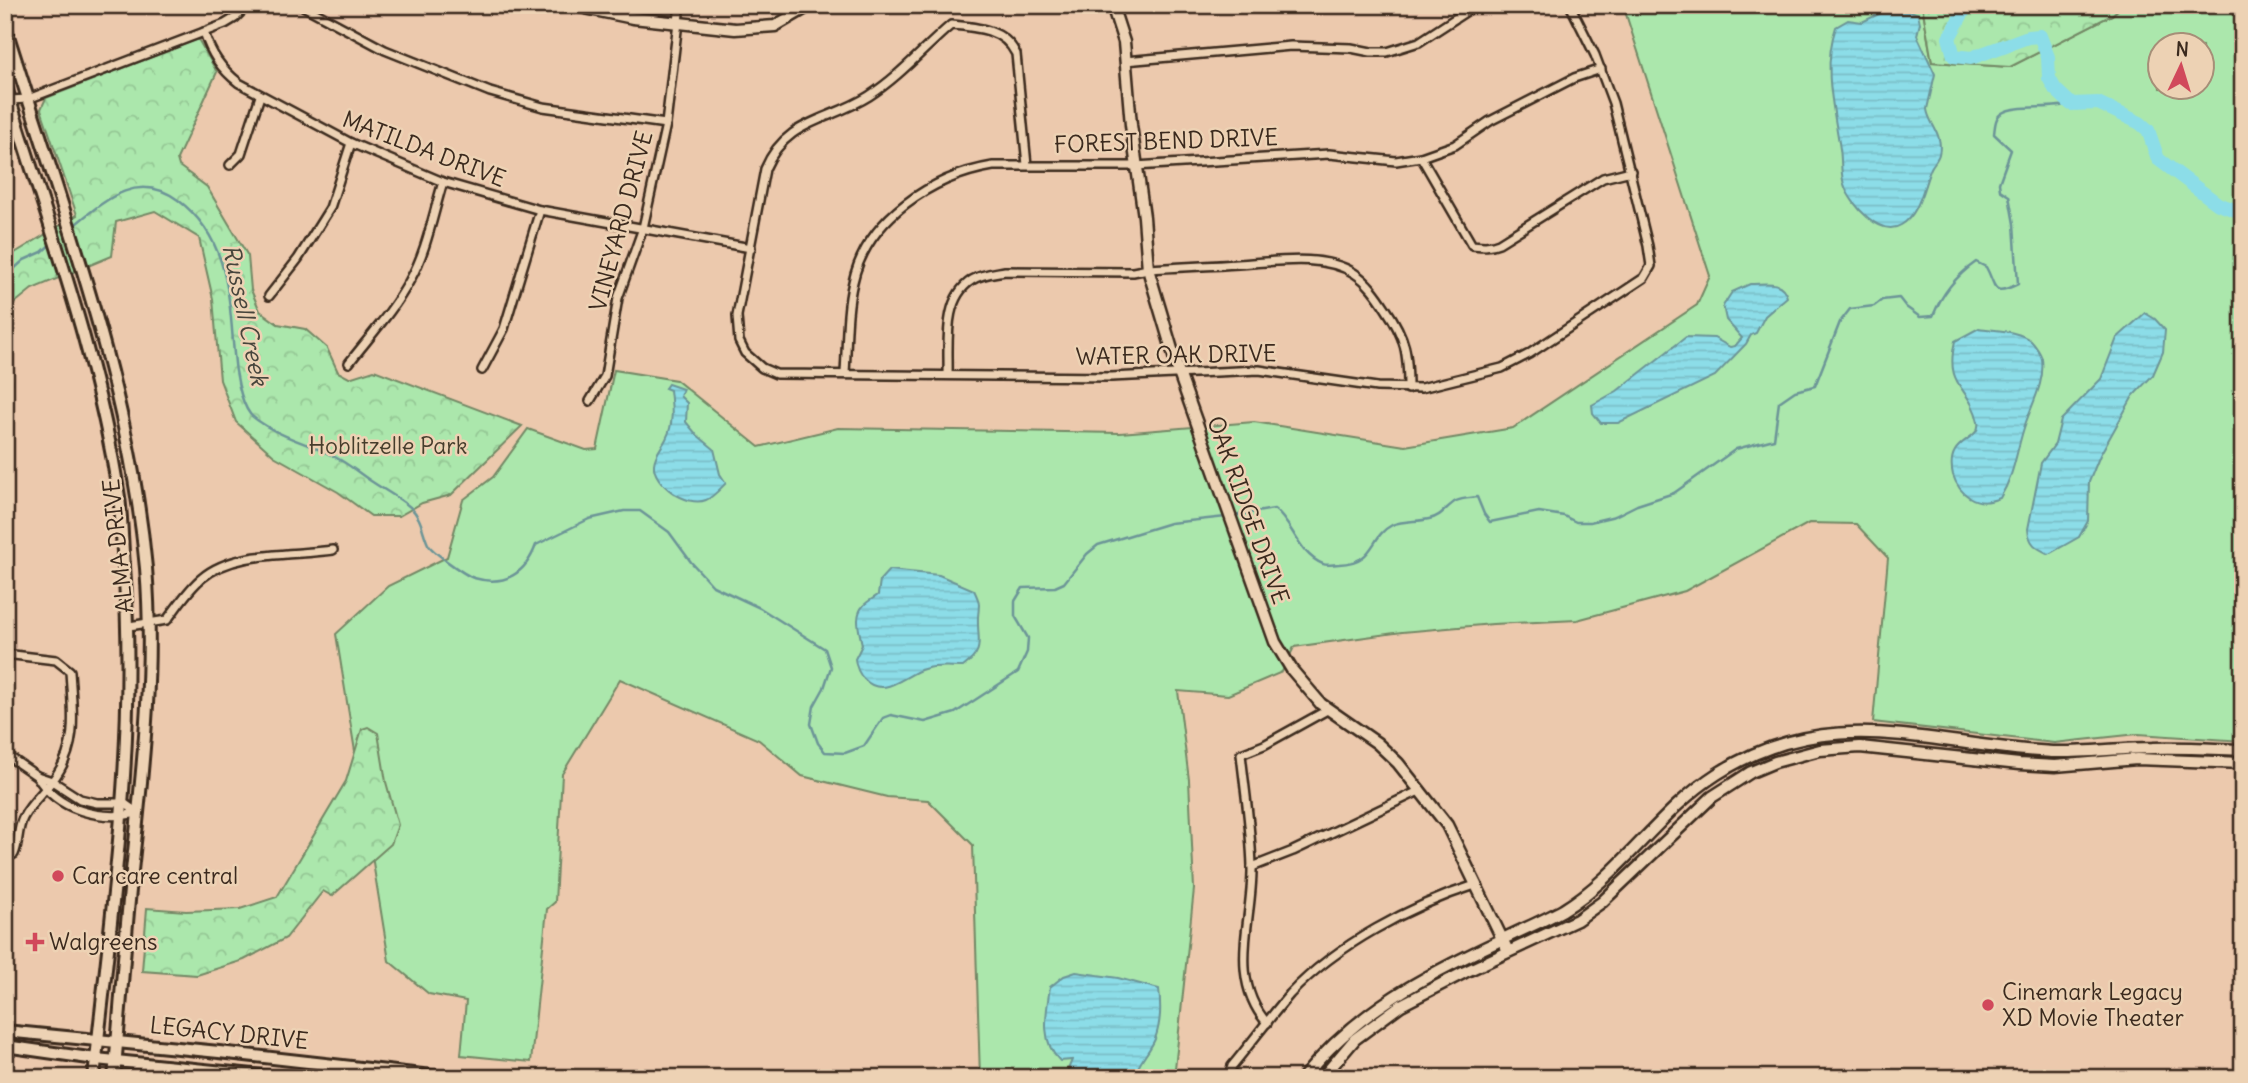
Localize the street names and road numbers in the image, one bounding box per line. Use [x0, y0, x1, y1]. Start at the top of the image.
street label: MATILDA DRIVE [339, 104, 510, 193]
street label: FOREST BEND DRIVE [1053, 122, 1278, 159]
street label: VINEYARD DRIVE [582, 127, 659, 314]
street label: WATER OAK DRIVE [1075, 338, 1277, 371]
street label: OAK RIDGE DRIVE [1201, 412, 1296, 608]
street label: ALMA DRIVE [96, 477, 139, 615]
street label: LEGACY DRIVE [148, 1010, 310, 1055]

